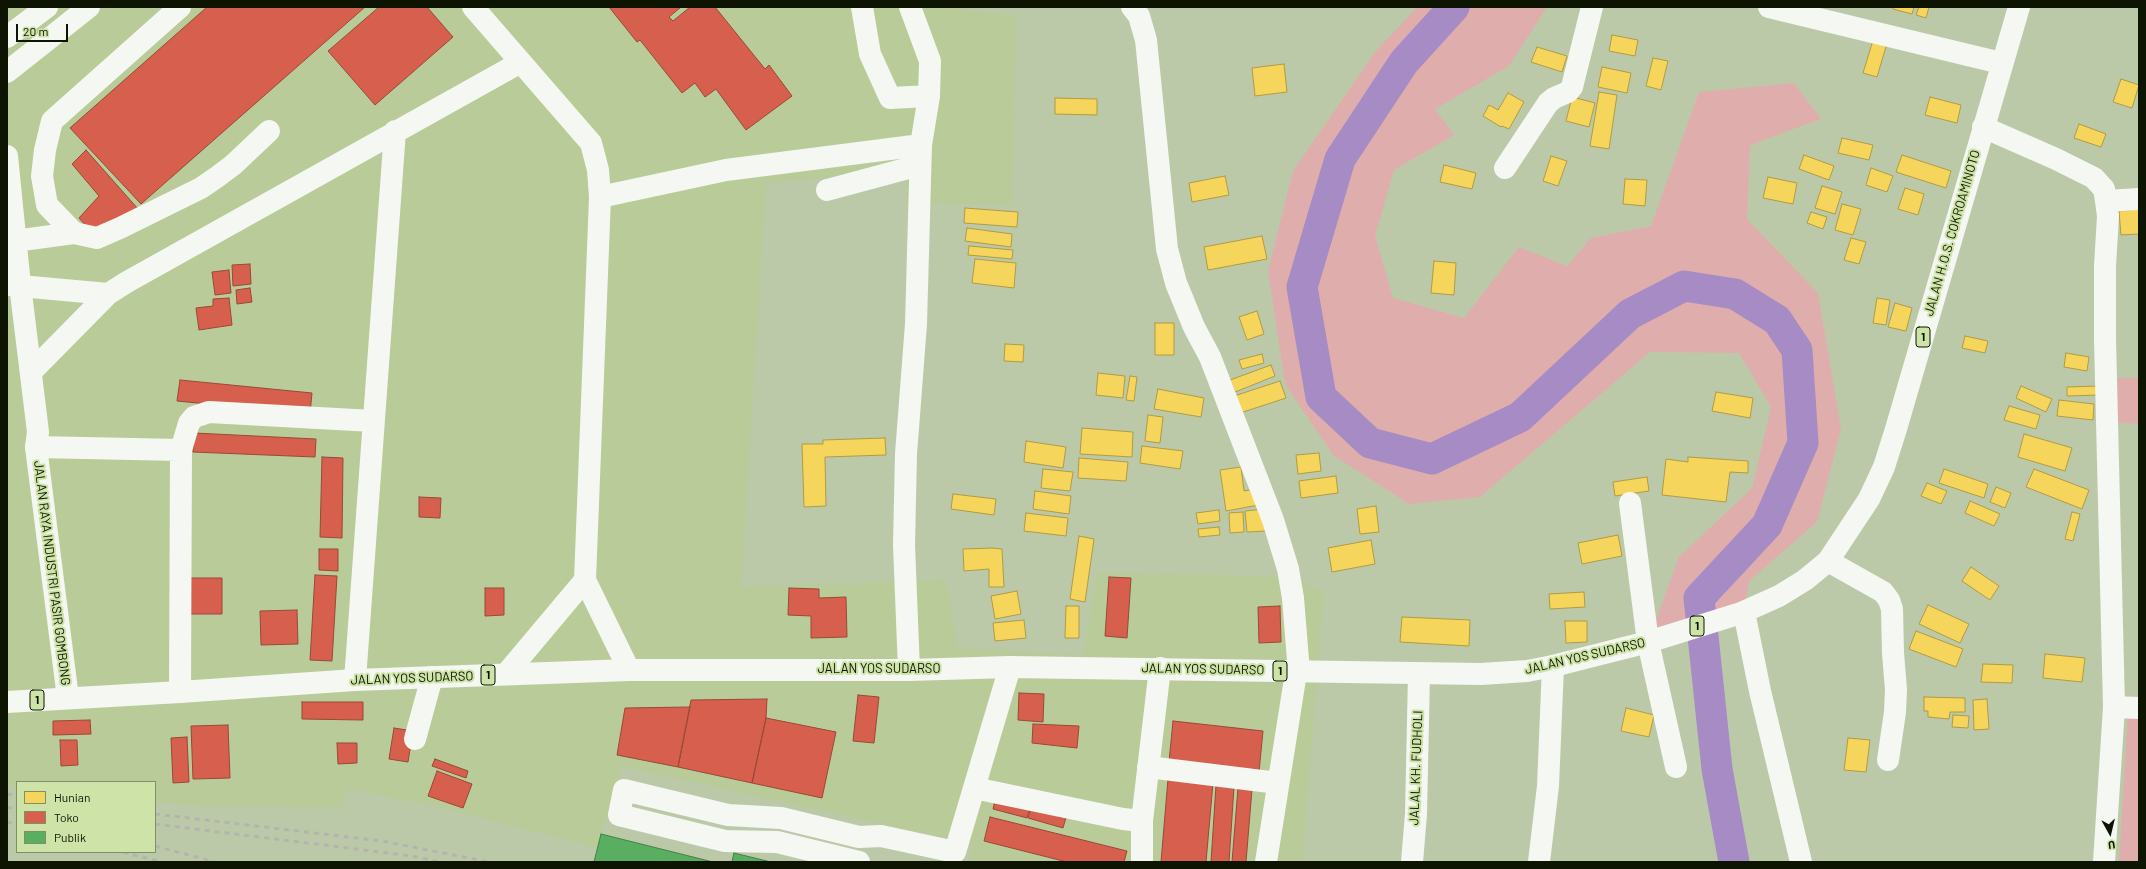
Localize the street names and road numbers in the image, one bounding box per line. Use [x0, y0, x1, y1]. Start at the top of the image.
street label: JALAN H.O.S. COKROAMINOTO [1921, 148, 1983, 318]
road number: 1 [1916, 327, 1930, 347]
street label: JALAN RAYA INDUSTRI PASIR GOMBONG [30, 460, 74, 686]
road number: 1 [1690, 616, 1704, 636]
street label: JALAN YOS SUDARSO [1523, 635, 1647, 677]
street label: JALAN YOS SUDARSO [1141, 660, 1265, 678]
street label: JALAN YOS SUDARSO [817, 661, 941, 677]
road number: 1 [1273, 661, 1287, 681]
road number: 1 [481, 665, 495, 685]
street label: JALAN YOS SUDARSO [350, 668, 474, 688]
road number: 1 [30, 690, 44, 710]
street label: JALAL KH. FUDHOLI [1406, 710, 1426, 826]

